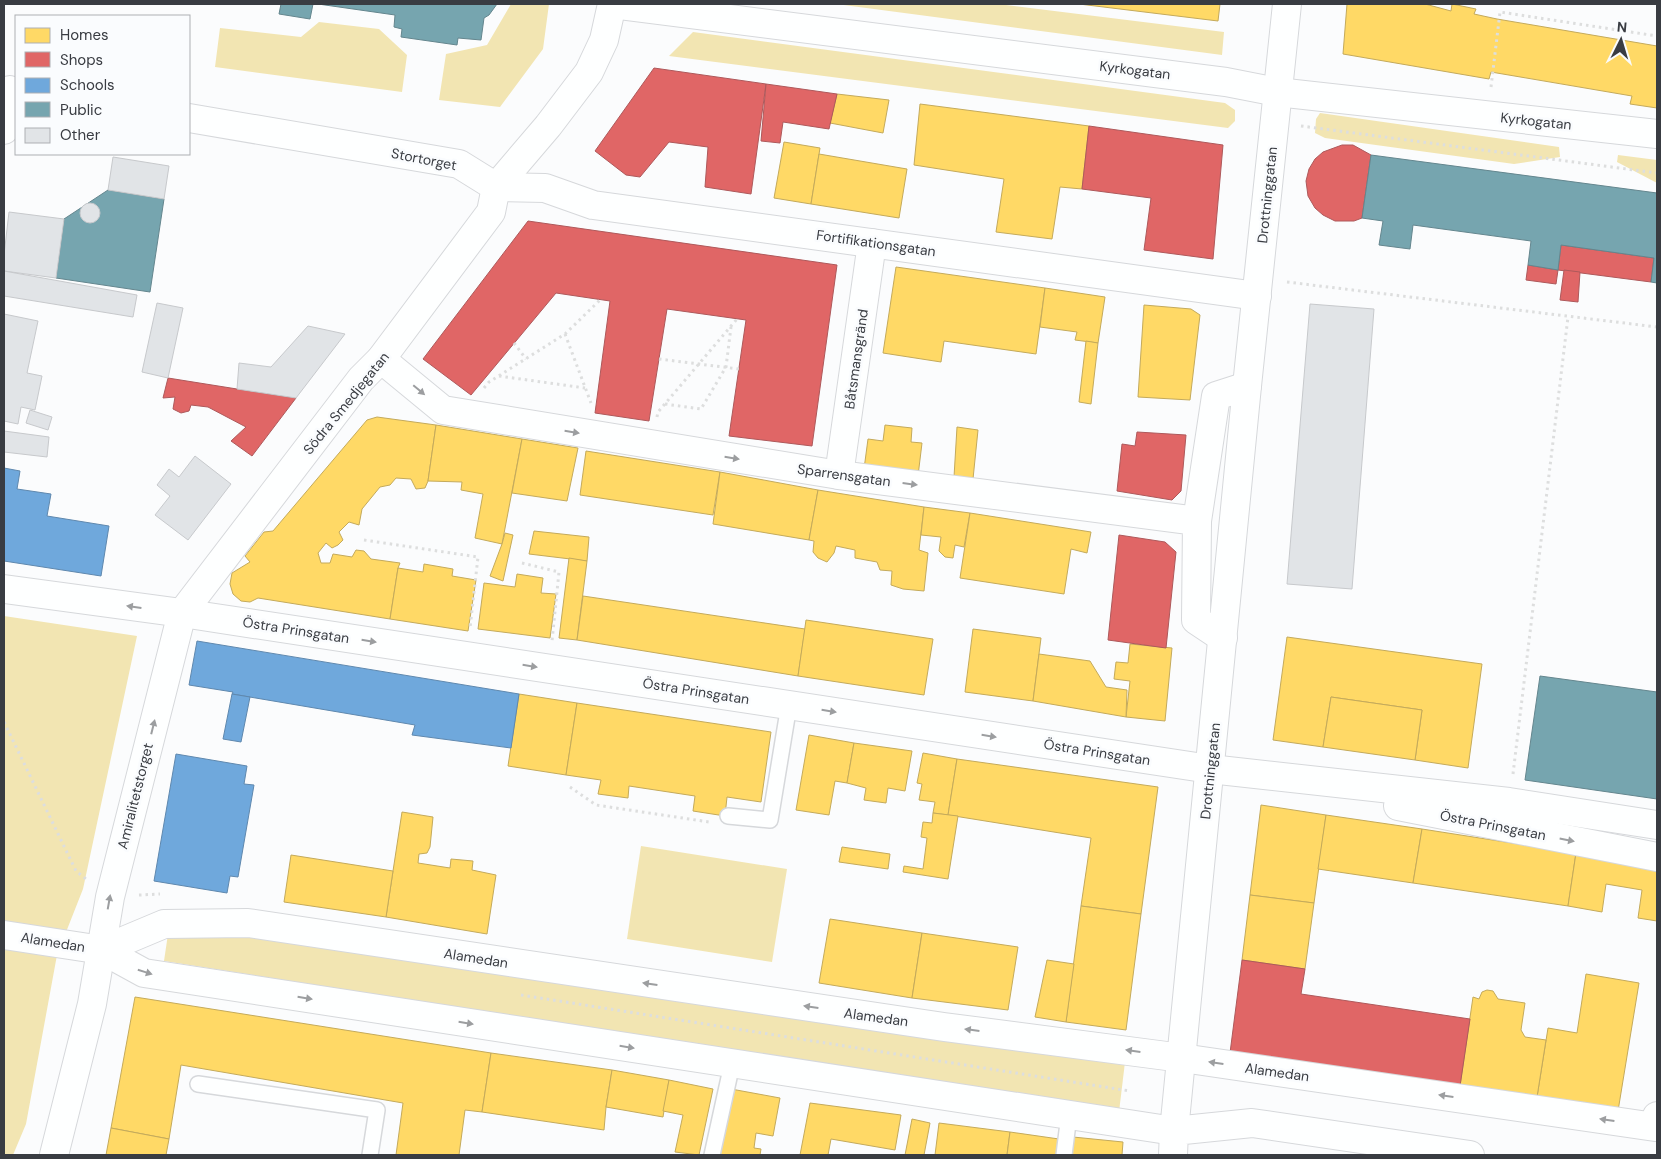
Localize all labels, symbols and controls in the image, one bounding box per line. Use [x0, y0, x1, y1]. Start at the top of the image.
legend [15, 15, 190, 155]
north arrow [1596, 15, 1646, 65]
text: N [1616, 18, 1628, 36]
text: Homes [60, 25, 109, 45]
text: Shops [60, 50, 103, 70]
street label: Kyrkogatan [1098, 57, 1172, 83]
text: Schools [60, 75, 115, 95]
text: Public [60, 100, 102, 120]
street label: Kyrkogatan [1500, 108, 1572, 134]
text: Other [60, 125, 101, 145]
street label: Stortorget [390, 144, 458, 174]
street label: Drottninggatan [1253, 146, 1281, 244]
street label: Fortifikationsgatan [815, 226, 937, 260]
street label: Båtsmansgränd [840, 308, 872, 410]
street label: Södra Smedjegatan [299, 348, 393, 458]
one-way arrow [412, 385, 425, 396]
one-way arrow [564, 428, 580, 436]
one-way arrow [725, 454, 741, 462]
street label: Sparrensgatan [796, 460, 892, 490]
one-way arrow [903, 481, 919, 489]
one-way arrow [126, 602, 142, 610]
street label: Östra Prinsgatan [241, 613, 351, 647]
one-way arrow [361, 638, 377, 646]
one-way arrow [522, 662, 538, 670]
street label: Östra Prinsgatan [641, 674, 751, 708]
one-way arrow [821, 708, 837, 716]
one-way arrow [149, 720, 157, 735]
street label: Drottninggatan [1196, 722, 1224, 820]
one-way arrow [982, 732, 998, 740]
street label: Östra Prinsgatan [1042, 735, 1152, 769]
street label: Amiralitetstorget [113, 741, 157, 851]
street label: Östra Prinsgatan [1438, 806, 1548, 844]
one-way arrow [1559, 836, 1575, 844]
one-way arrow [105, 894, 113, 910]
street label: Alamedan [20, 928, 86, 956]
street label: Alamedan [443, 944, 509, 972]
one-way arrow [138, 968, 153, 976]
one-way arrow [642, 979, 658, 987]
one-way arrow [298, 994, 314, 1002]
one-way arrow [803, 1003, 819, 1011]
street label: Alamedan [843, 1004, 909, 1030]
one-way arrow [458, 1019, 474, 1027]
one-way arrow [964, 1026, 980, 1034]
one-way arrow [619, 1044, 635, 1052]
one-way arrow [1125, 1047, 1141, 1055]
one-way arrow [1208, 1059, 1224, 1067]
street label: Alamedan [1244, 1059, 1310, 1085]
one-way arrow [1438, 1092, 1454, 1100]
one-way arrow [1599, 1115, 1615, 1123]

